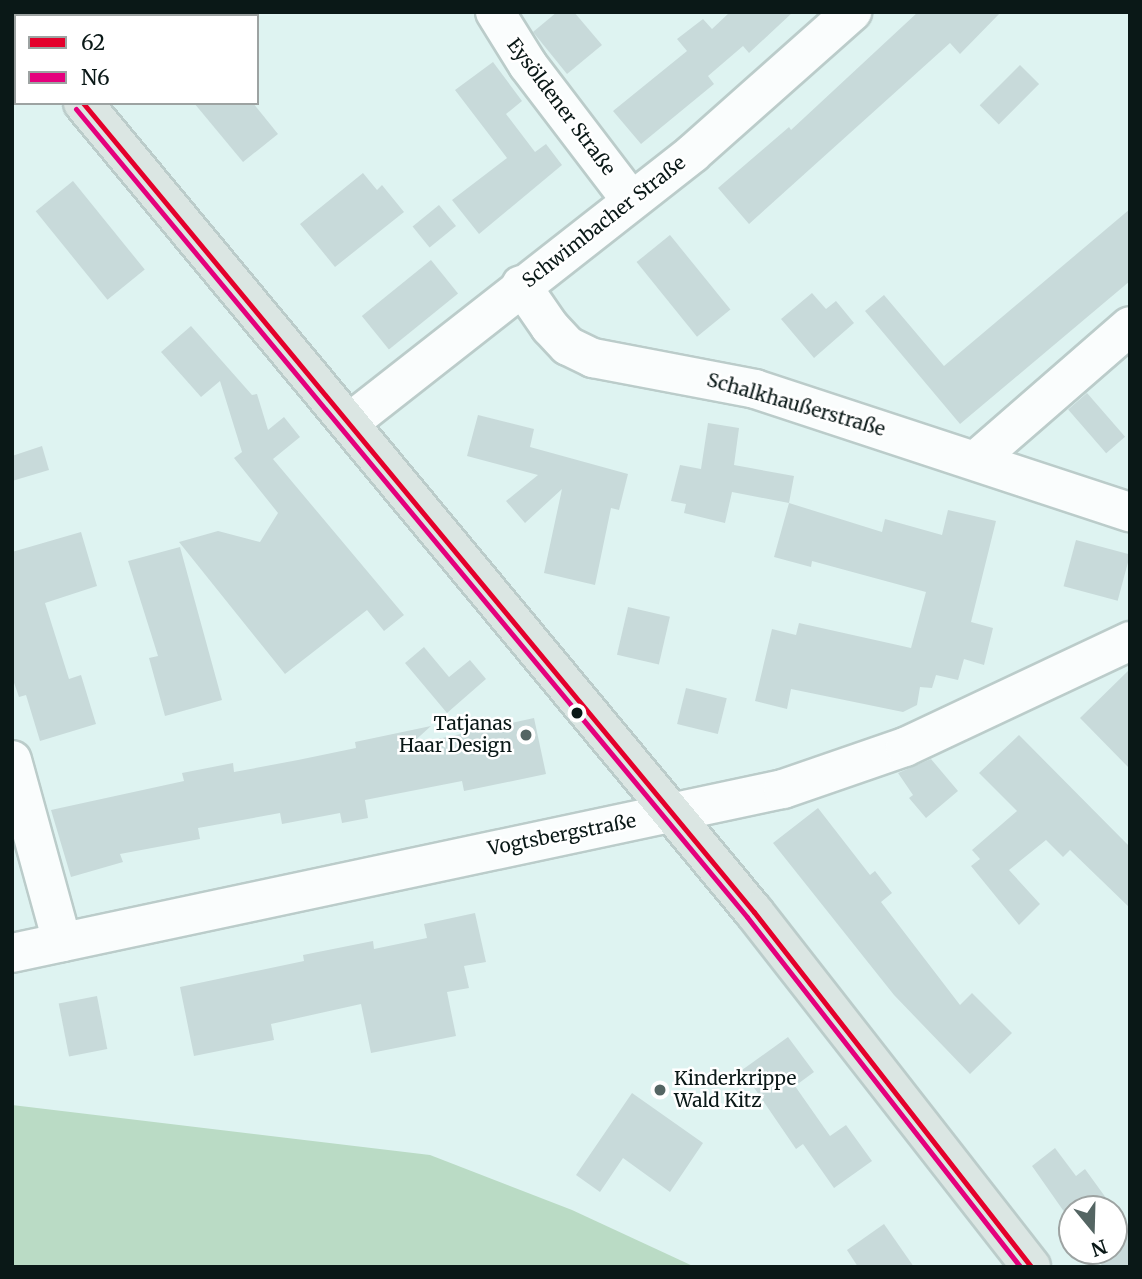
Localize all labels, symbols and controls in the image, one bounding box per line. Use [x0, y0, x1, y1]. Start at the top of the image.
legend [14, 14, 259, 105]
text: 62 [81, 29, 105, 56]
street label: Eysöldener Straße [502, 34, 620, 180]
text: N6 [81, 64, 110, 91]
street label: Schwimbacher Straße [518, 151, 690, 293]
street label: Schalkhaußerstraße [704, 369, 888, 441]
unlabelled marker [570, 706, 584, 720]
place label: Tatjanas Haar Design [399, 713, 512, 757]
marker: Tatjanas Haar Design [518, 727, 534, 743]
street label: Vogtsbergstraße [486, 809, 638, 861]
place label: Kinderkrippe Wald Kitz [674, 1068, 796, 1112]
marker: Kinderkrippe Wald Kitz [652, 1082, 668, 1098]
north arrow [1058, 1195, 1128, 1265]
text: N [1088, 1234, 1110, 1262]

